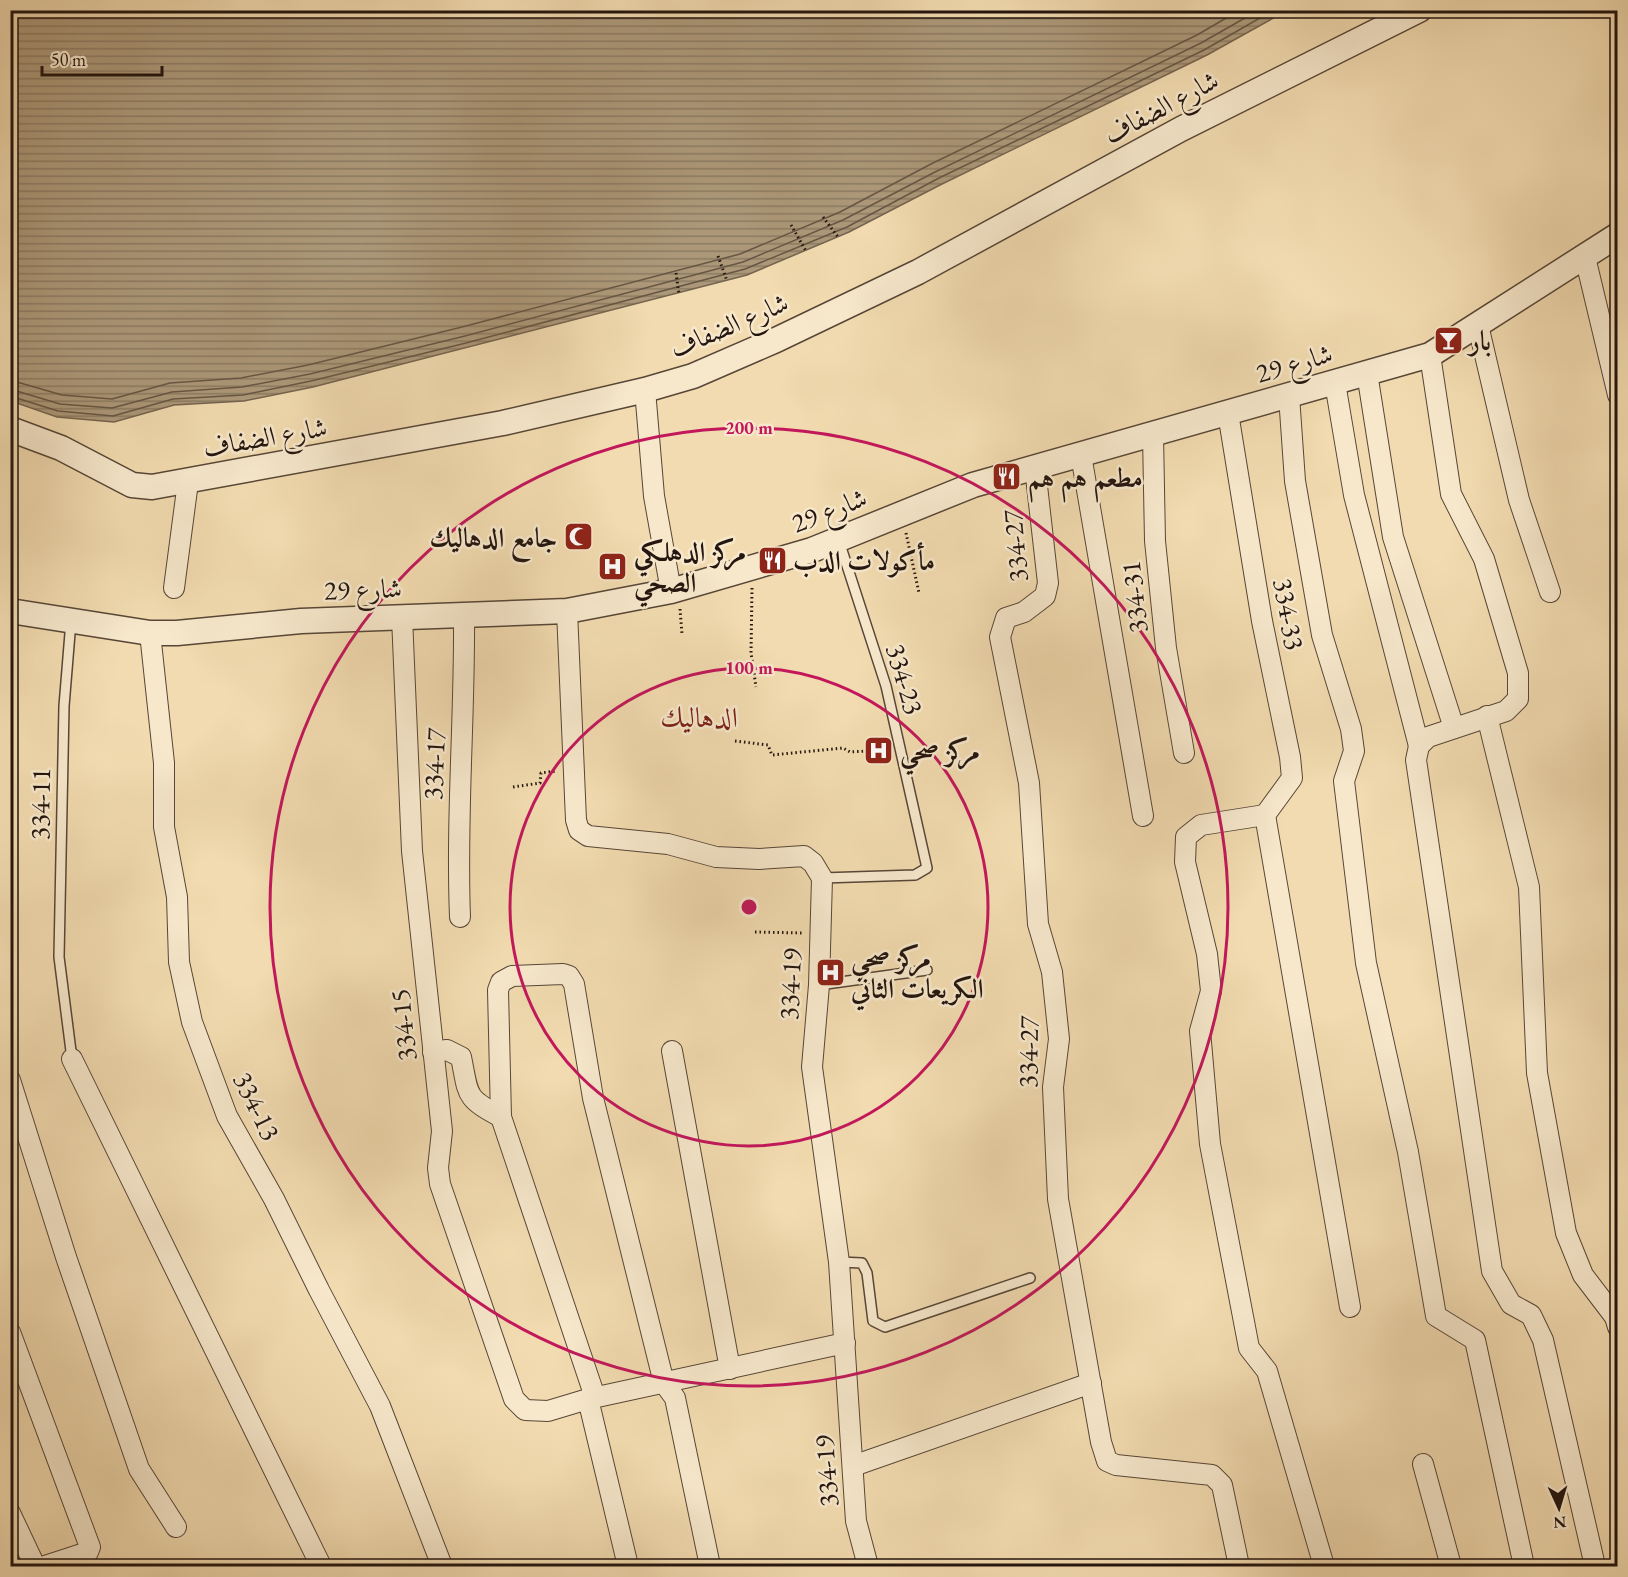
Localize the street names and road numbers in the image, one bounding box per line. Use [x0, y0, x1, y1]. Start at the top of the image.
street label: شارع الضفاف [1097, 62, 1227, 156]
street label: شارع الضفاف [665, 284, 795, 370]
street label: شارع 29 [1252, 335, 1338, 395]
street label: شارع الضفاف [200, 409, 331, 470]
street label: شارع 29 [786, 480, 874, 545]
street label: 334-27 [994, 507, 1036, 583]
street label: 334-31 [1113, 559, 1155, 635]
street label: شارع 29 [323, 570, 403, 613]
street label: 334-33 [1265, 575, 1313, 653]
street label: 334-23 [878, 639, 932, 719]
street label: 334-17 [415, 726, 453, 801]
street label: 334-11 [22, 768, 58, 840]
street label: 334-19 [771, 947, 809, 1021]
street label: 334-15 [382, 987, 424, 1063]
street label: 334-27 [1010, 1015, 1046, 1088]
street label: 334-13 [225, 1066, 289, 1146]
street label: 334-19 [806, 1434, 846, 1508]

